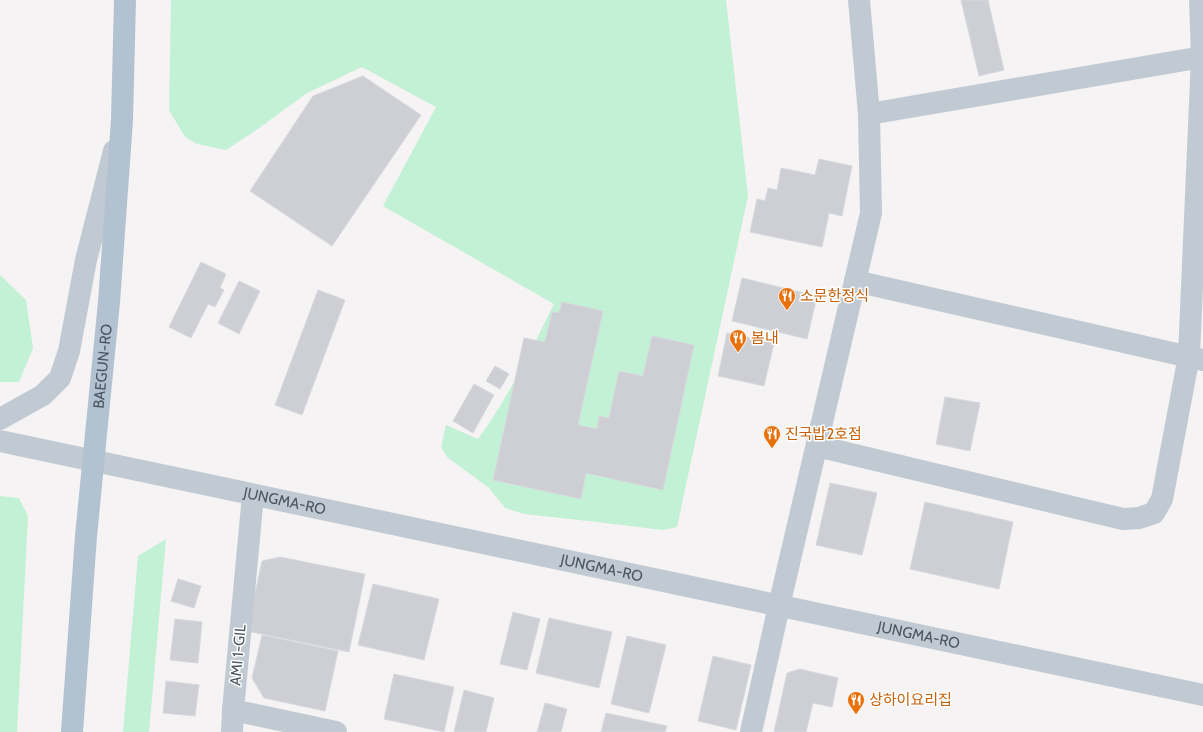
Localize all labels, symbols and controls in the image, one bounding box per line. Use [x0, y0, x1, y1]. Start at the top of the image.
restaurant icon: 소문한정식 [777, 286, 797, 311]
place label: 소문한정식 [800, 287, 869, 305]
street label: BAEGUN-RO [90, 323, 116, 409]
restaurant icon: 봄내 [728, 328, 748, 353]
place label: 봄내 [751, 329, 779, 347]
restaurant icon: 진국밥2호점 [762, 424, 782, 449]
place label: 진국밥2호점 [785, 425, 862, 443]
street label: JUNGMA-RO [241, 483, 328, 519]
street label: JUNGMA-RO [558, 550, 645, 586]
street label: JUNGMA-RO [875, 617, 962, 652]
street label: AMI 1-GIL [226, 623, 250, 686]
restaurant icon: 상하이요리집 [846, 690, 866, 715]
place label: 상하이요리집 [869, 691, 952, 709]

